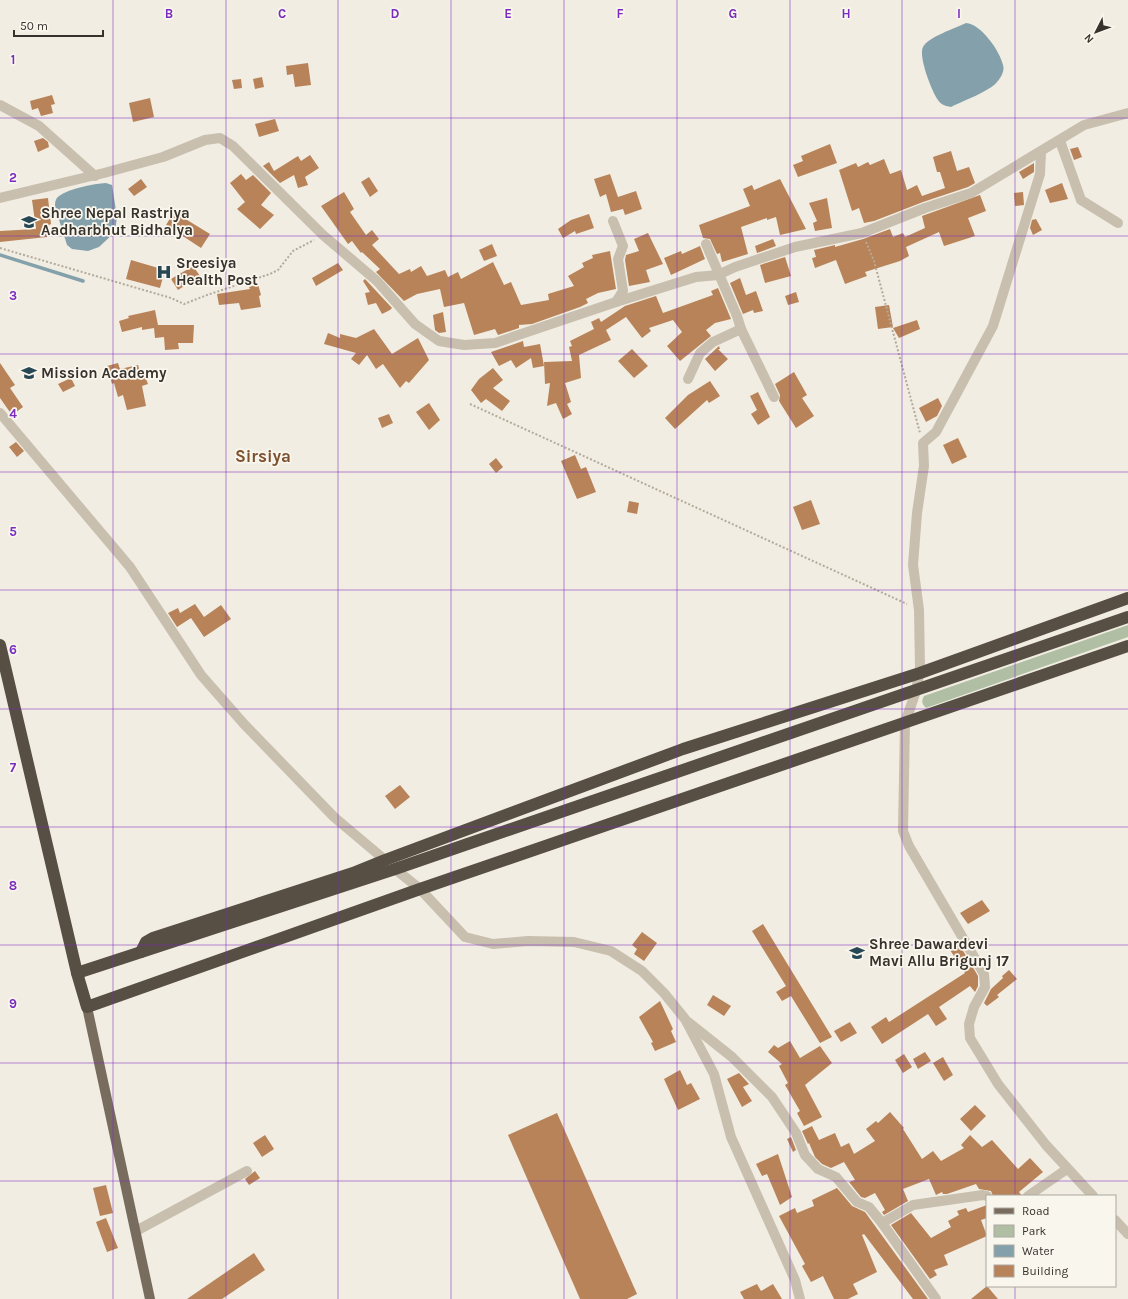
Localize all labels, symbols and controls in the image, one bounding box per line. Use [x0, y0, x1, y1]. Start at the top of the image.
text: B [165, 6, 173, 21]
text: C [278, 6, 286, 21]
text: D [391, 6, 400, 21]
text: E [504, 6, 512, 21]
text: F [616, 6, 624, 21]
text: G [729, 6, 737, 21]
text: H [841, 6, 851, 21]
text: I [957, 6, 961, 21]
scale bar [14, 12, 103, 38]
north arrow [1076, 12, 1116, 52]
text: 50 m [20, 19, 48, 33]
text: N [1081, 31, 1096, 46]
text: 1 [11, 52, 15, 67]
text: 2 [9, 170, 17, 185]
place label: Shree Nepal Rastriya Aadharbhut Bidhalya [41, 204, 193, 239]
school or university icon: Shree Nepal Rastriya Aadharbhut Bidhalya [20, 213, 38, 231]
place label: Sreesiya Health Post [176, 254, 258, 289]
hospital icon: Sreesiya Health Post [155, 263, 173, 281]
text: 3 [9, 288, 17, 303]
school or university icon: Mission Academy [20, 364, 38, 382]
place label: Mission Academy [41, 364, 167, 382]
text: 4 [9, 406, 17, 421]
district label: Sirsiya [235, 446, 291, 466]
text: 5 [9, 524, 17, 539]
text: 6 [9, 642, 17, 657]
text: 7 [10, 760, 17, 775]
text: 8 [9, 878, 17, 893]
place label: Shree Dawardevi Mavi Allu Brigunj 17 [869, 935, 1009, 970]
school or university icon: Shree Dawardevi Mavi Allu Brigunj 17 [848, 944, 866, 962]
text: 9 [9, 996, 17, 1011]
legend [986, 1195, 1116, 1287]
text: Road [1022, 1204, 1050, 1218]
text: Park [1022, 1224, 1047, 1238]
text: Water [1022, 1244, 1055, 1258]
text: Building [1022, 1264, 1069, 1278]

